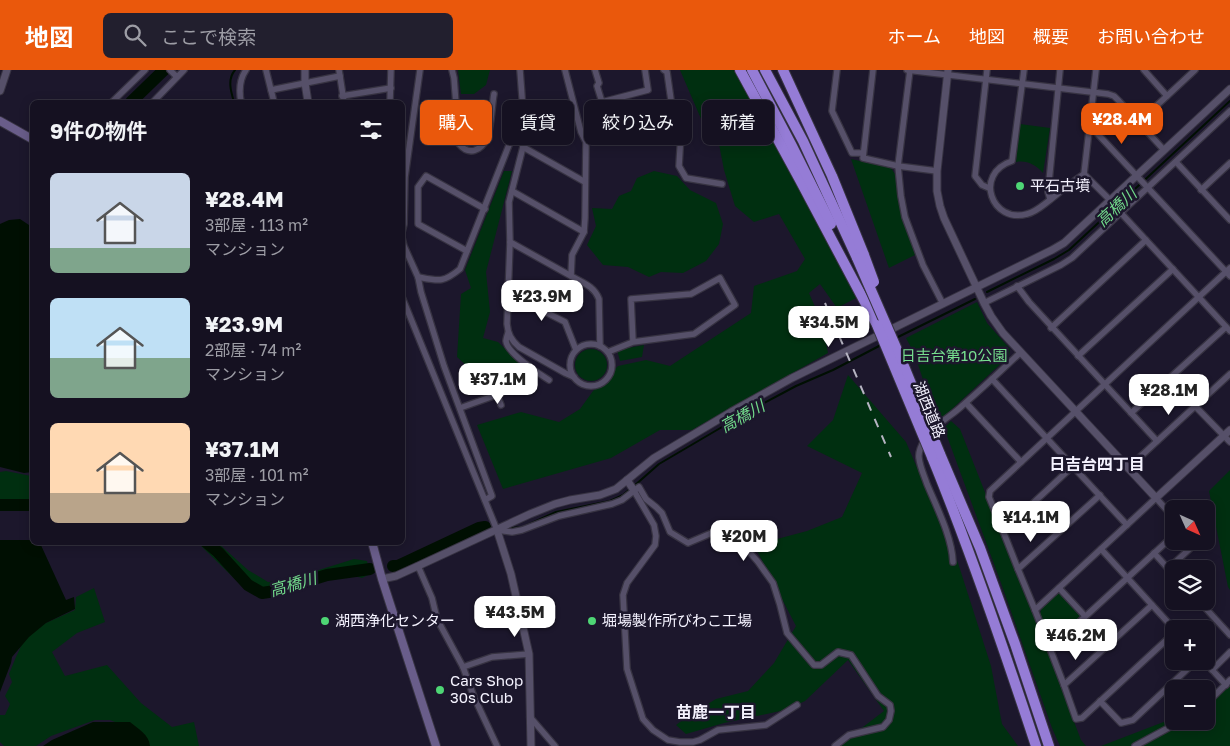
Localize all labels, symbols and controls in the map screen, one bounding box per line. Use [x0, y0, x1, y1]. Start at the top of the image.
search box [103, 13, 453, 58]
icon: search [121, 21, 149, 49]
text: 地図 [25, 22, 73, 51]
text: ここで検索 [161, 25, 256, 48]
text: ホーム [888, 25, 941, 47]
text: 地図 [969, 25, 1005, 47]
text: 概要 [1033, 25, 1069, 47]
text: お問い合わせ [1097, 25, 1205, 47]
chip: 購入 [420, 100, 492, 145]
chip: 賃貸 [502, 100, 574, 145]
chip: 絞り込み [584, 100, 692, 145]
chip: 新着 [702, 100, 774, 145]
pin: ¥28.4M [1081, 102, 1163, 145]
text: ¥28.4M [1092, 109, 1152, 129]
icon: filters [357, 116, 385, 144]
text: 9件の物件 [50, 118, 147, 144]
place label: 平石古墳 [1030, 176, 1090, 194]
marker: 平石古墳 [1014, 180, 1026, 192]
water label: 高橋川 [1092, 182, 1142, 231]
text: ¥28.4M [205, 186, 284, 212]
icon: home [90, 193, 150, 253]
text: 3部屋 · 113 m² [205, 215, 308, 235]
text: マンション [205, 239, 285, 259]
pin: ¥23.9M [501, 280, 583, 322]
text: ¥23.9M [512, 286, 572, 306]
pin: ¥34.5M [788, 306, 870, 348]
text: ¥23.9M [205, 311, 283, 337]
text: ¥34.5M [799, 312, 859, 332]
icon: home [90, 318, 150, 378]
text: 2部屋 · 74 m² [205, 340, 301, 360]
park label: 日吉台第10公園 [901, 346, 1007, 364]
pin: ¥37.1M [457, 362, 539, 405]
text: マンション [205, 364, 285, 384]
text: ¥37.1M [470, 369, 526, 389]
pin: ¥28.1M [1128, 374, 1210, 416]
street label: 湖西道路 [910, 378, 950, 441]
text: ¥28.1M [1140, 380, 1198, 400]
water label: 高橋川 [716, 395, 770, 436]
text: ¥37.1M [205, 436, 279, 462]
icon: home [90, 443, 150, 503]
district label: 日吉台四丁目 [1049, 454, 1145, 474]
text: 3部屋 · 101 m² [205, 465, 309, 485]
text: マンション [205, 489, 285, 509]
pin: ¥14.1M [990, 500, 1072, 543]
north arrow [1165, 500, 1215, 550]
map controls [1165, 500, 1215, 730]
text: ¥14.1M [1003, 507, 1059, 527]
pin: ¥20M [714, 520, 774, 562]
text: ¥20M [722, 526, 766, 546]
button: layers [1165, 560, 1215, 610]
water label: 高橋川 [267, 567, 321, 600]
pin: ¥43.5M [474, 596, 556, 638]
text: ¥43.5M [485, 602, 545, 622]
place label: 湖西浄化センター [335, 611, 455, 629]
place label: 堀場製作所びわこ工場 [602, 611, 752, 629]
marker: 湖西浄化センター [319, 615, 331, 627]
marker: 堀場製作所びわこ工場 [586, 615, 598, 627]
pin: ¥46.2M [1035, 618, 1117, 661]
button: + [1165, 620, 1215, 670]
text: ¥46.2M [1046, 625, 1106, 645]
place label: Cars Shop 30s Club [450, 671, 523, 706]
button: − [1165, 680, 1215, 730]
marker: Cars Shop 30s Club [434, 684, 446, 696]
district label: 苗鹿一丁目 [676, 702, 756, 722]

